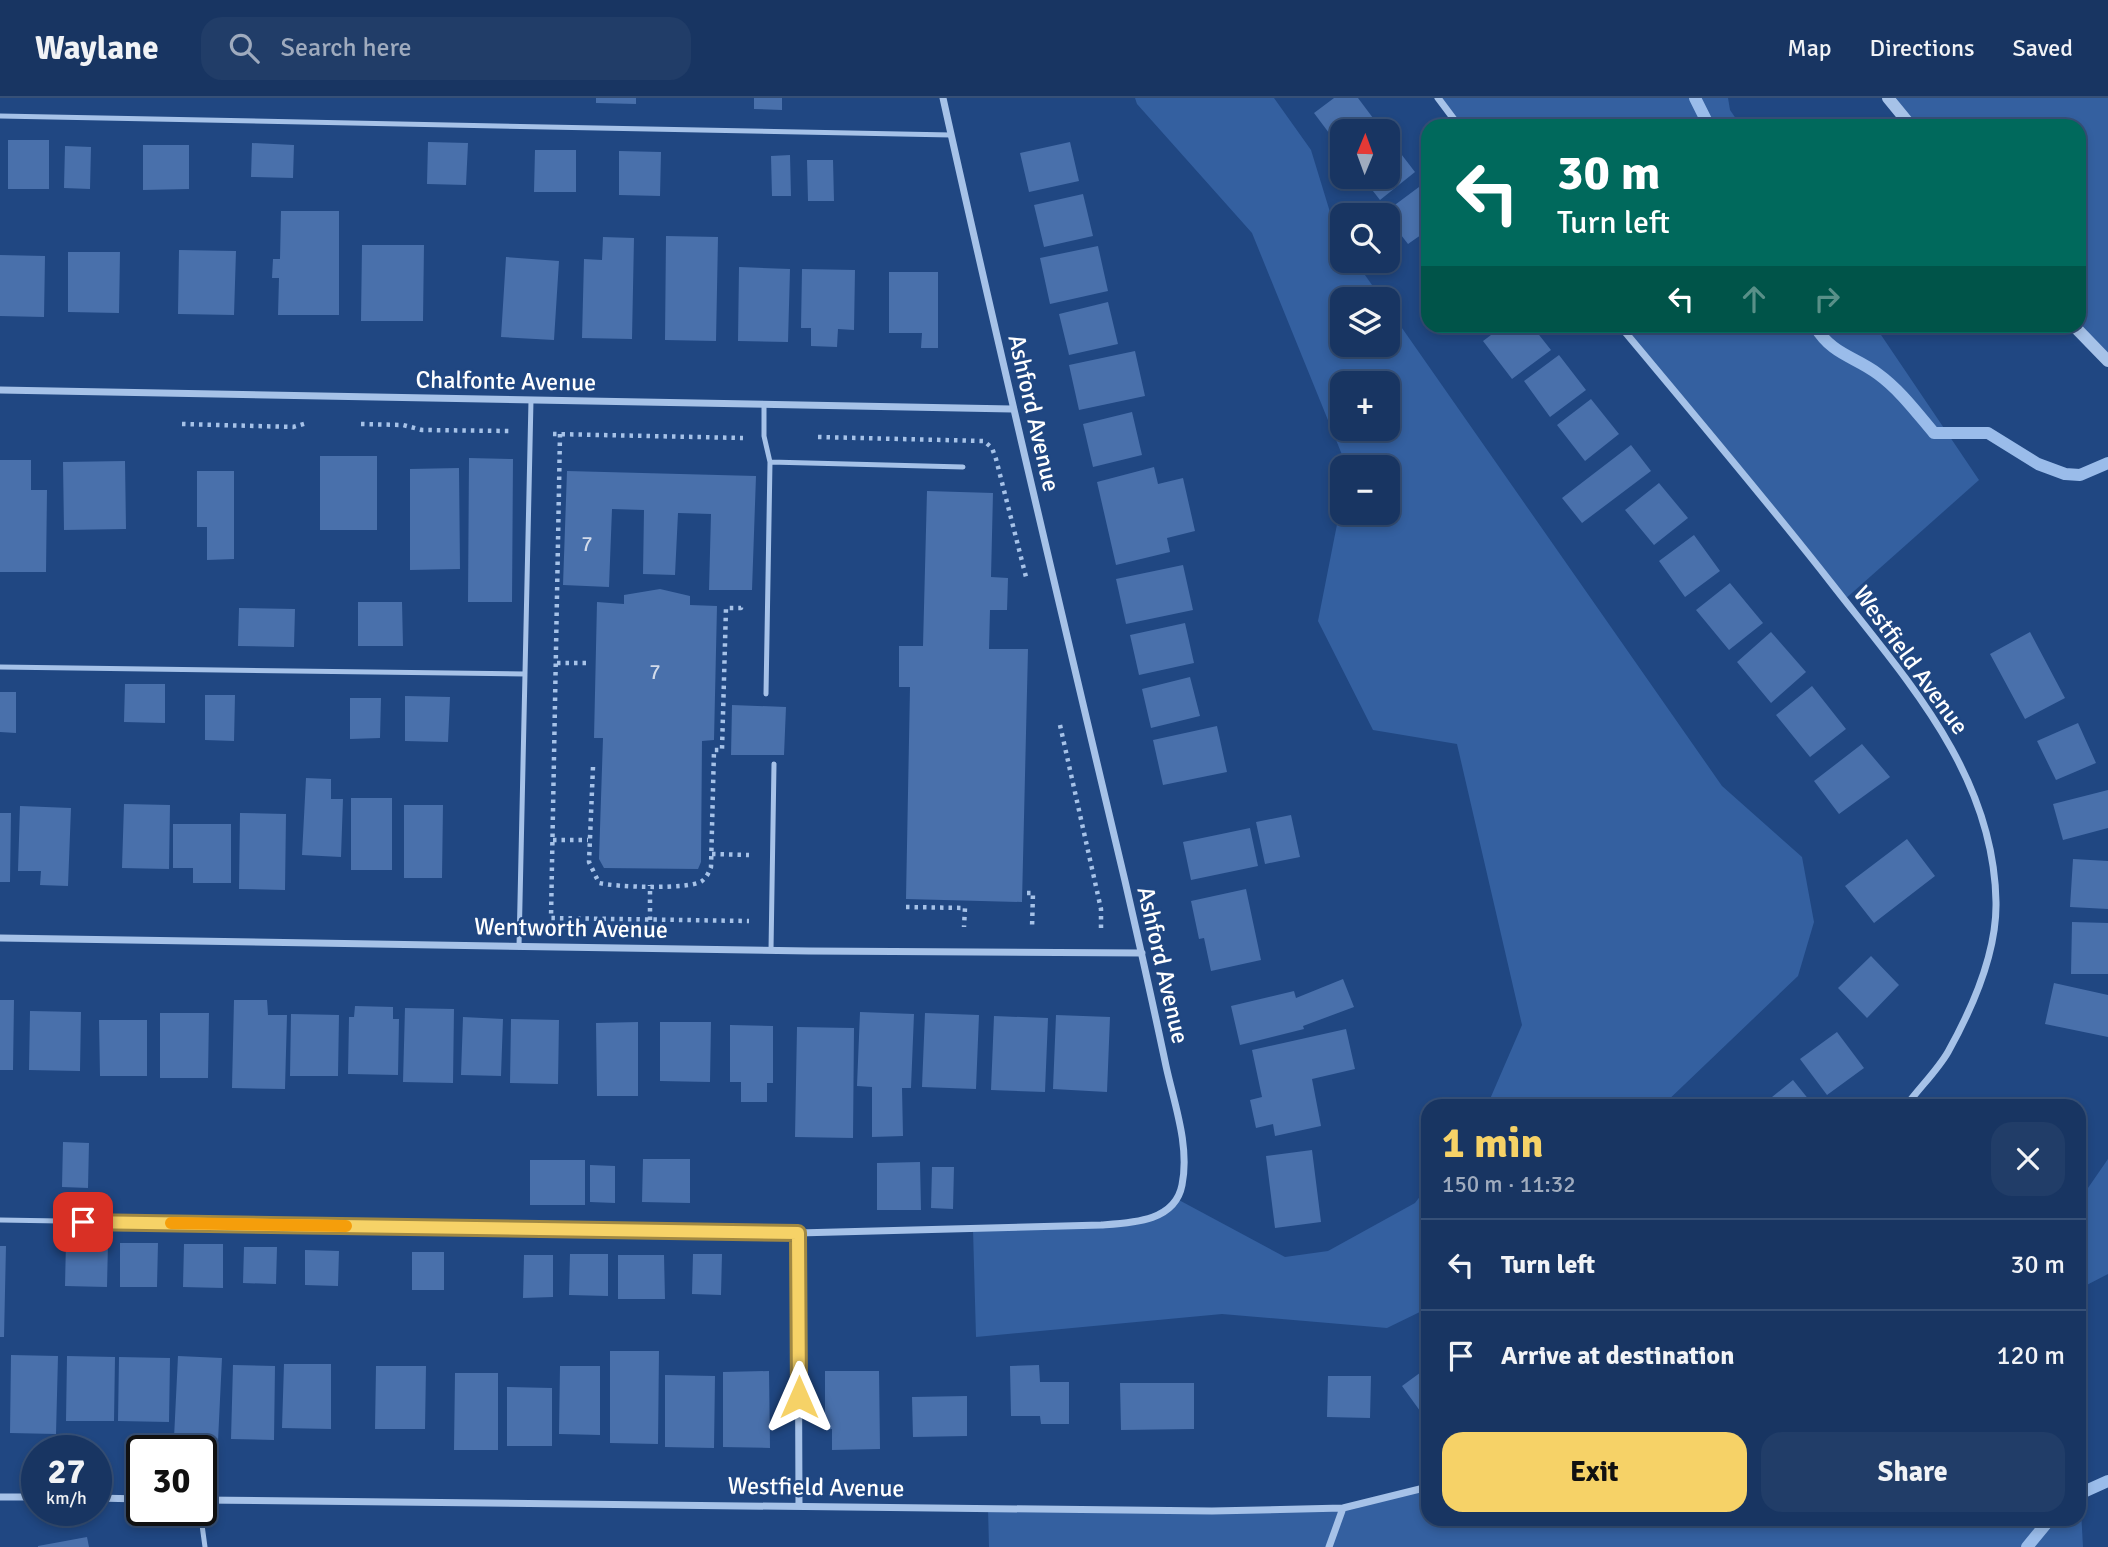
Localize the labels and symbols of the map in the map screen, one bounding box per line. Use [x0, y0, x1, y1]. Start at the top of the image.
north arrow [1330, 119, 1400, 189]
street label: Ashford Avenue [1001, 332, 1067, 494]
street label: Chalfonte Avenue [415, 364, 597, 398]
house number: 7 [581, 531, 593, 557]
street label: Westfield Avenue [1847, 580, 1975, 740]
house number: 7 [649, 659, 661, 685]
street label: Ashford Avenue [1130, 884, 1196, 1046]
street label: Wentworth Avenue [474, 911, 668, 945]
pin [53, 1192, 113, 1252]
position arrow [762, 1360, 836, 1434]
speed limit sign: 30 [126, 1435, 217, 1526]
street label: Westfield Avenue [727, 1470, 905, 1504]

